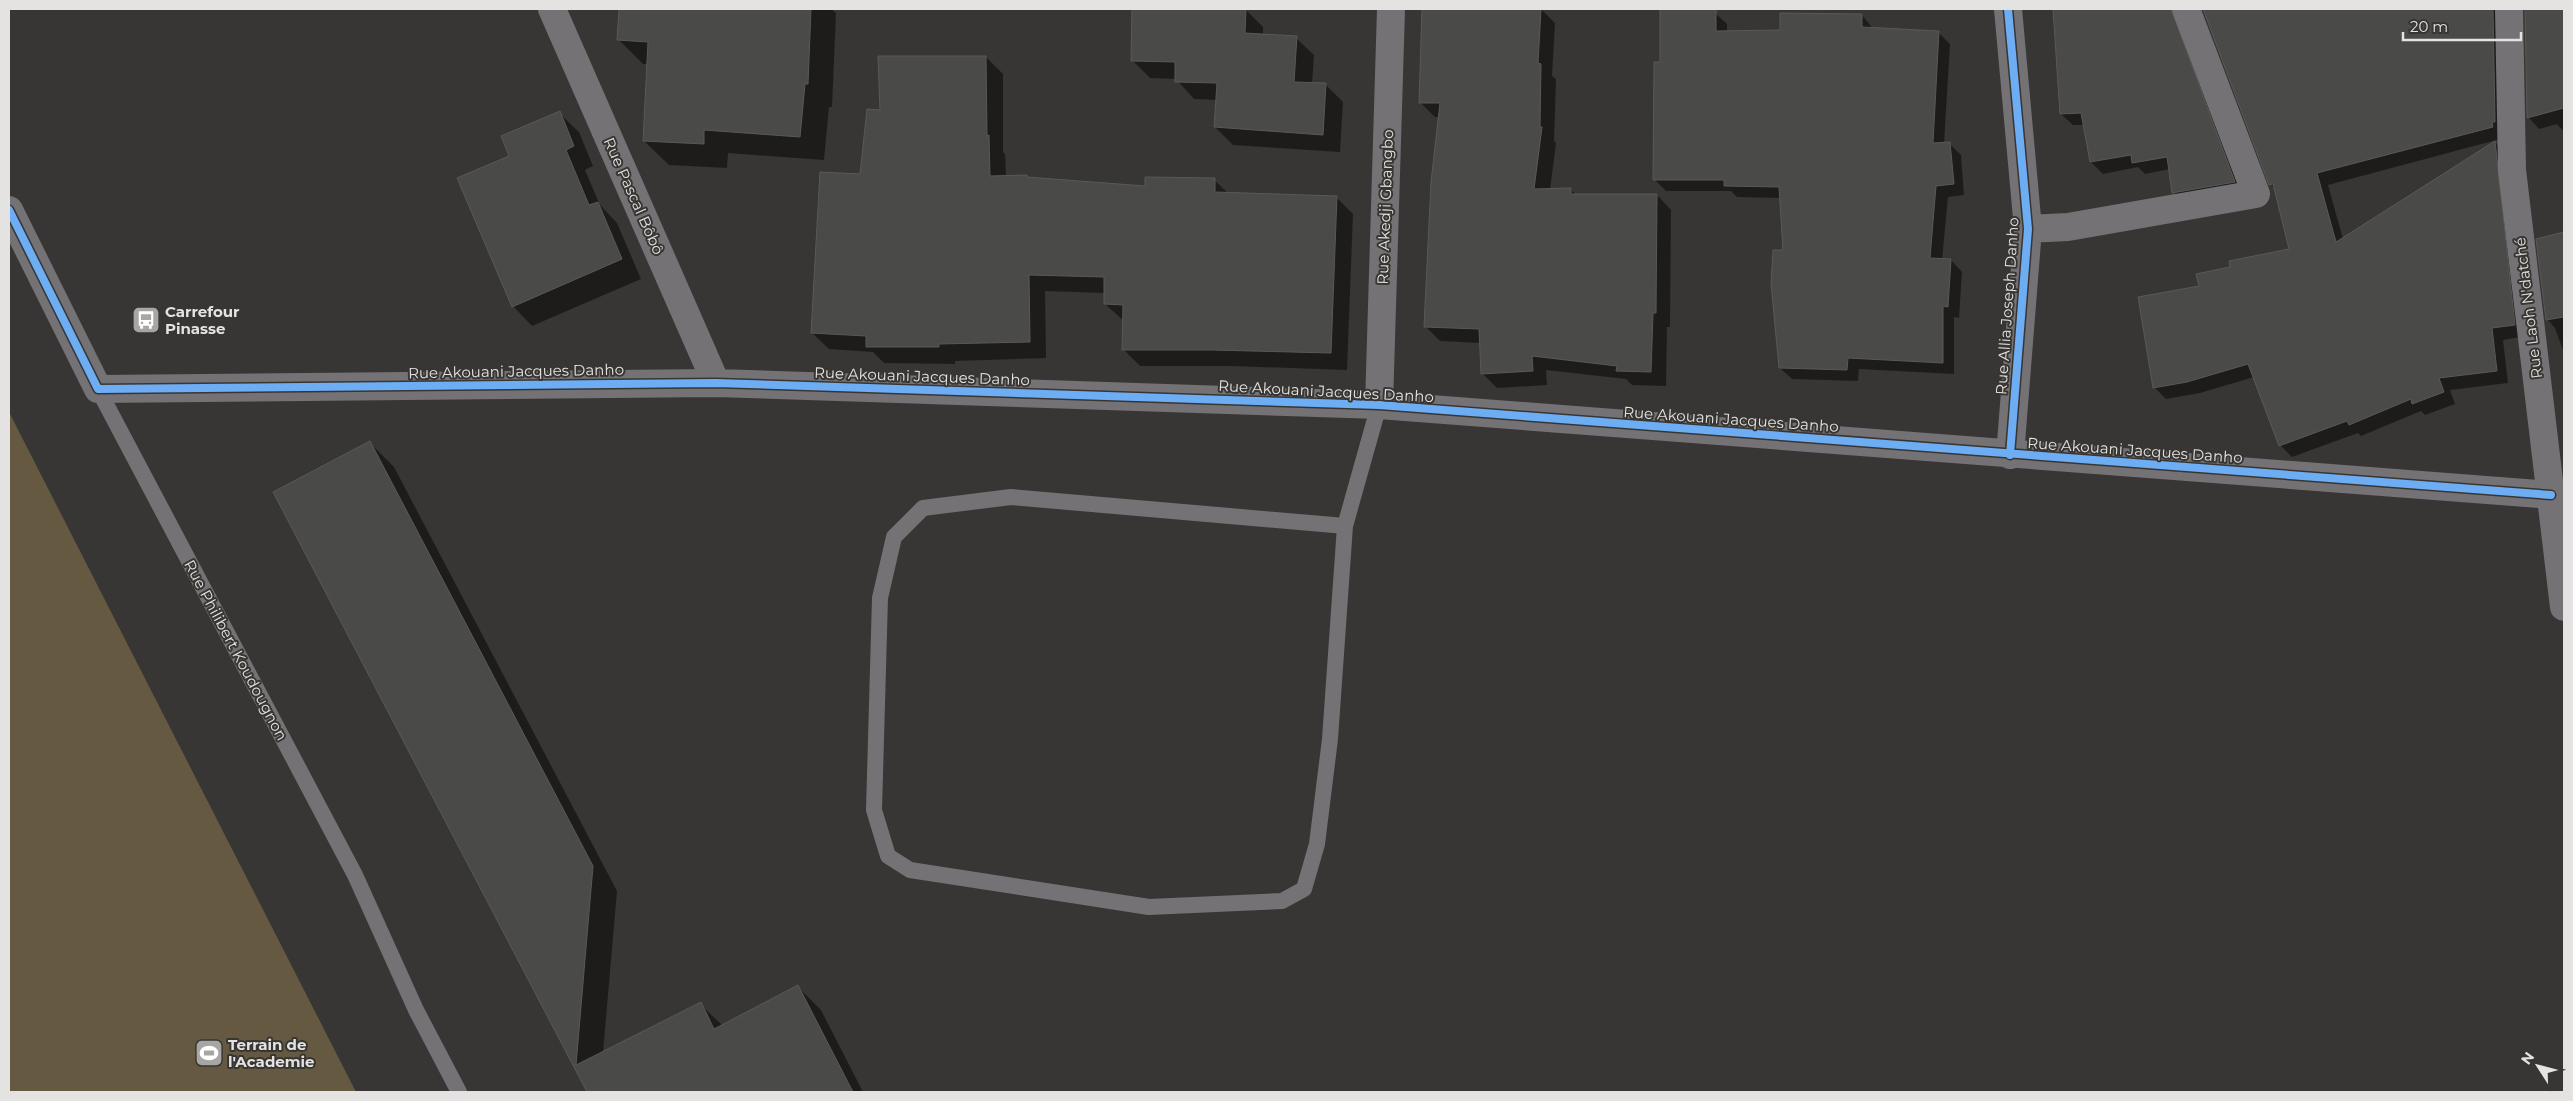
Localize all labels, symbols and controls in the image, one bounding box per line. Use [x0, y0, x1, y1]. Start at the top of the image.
scale bar [2403, 10, 2520, 42]
text: 20 m [2410, 17, 2448, 36]
street label: Rue Akedji Gbangbo [1373, 129, 1397, 285]
street label: Rue Pascal Bôbô [600, 134, 668, 258]
street label: Rue Allia Joseph Danho [1991, 217, 2023, 395]
street label: Rue Laoh N'datché [2510, 236, 2546, 380]
place label: Carrefour Pinasse [165, 302, 240, 338]
bus stop icon: Carrefour Pinasse [131, 305, 161, 335]
street label: Rue Akouani Jacques Danho [408, 360, 624, 382]
street label: Rue Akouani Jacques Danho [814, 363, 1030, 389]
street label: Rue Akouani Jacques Danho [1218, 376, 1434, 406]
street label: Rue Akouani Jacques Danho [1623, 402, 1839, 436]
street label: Rue Akouani Jacques Danho [2027, 433, 2243, 467]
street label: Rue Philibert Koudougnon [180, 556, 292, 744]
place label: Terrain de l'Academie [228, 1035, 315, 1071]
sports icon: Terrain de l'Academie [194, 1038, 224, 1068]
north arrow [2513, 1041, 2563, 1091]
text: N [2517, 1048, 2538, 1068]

